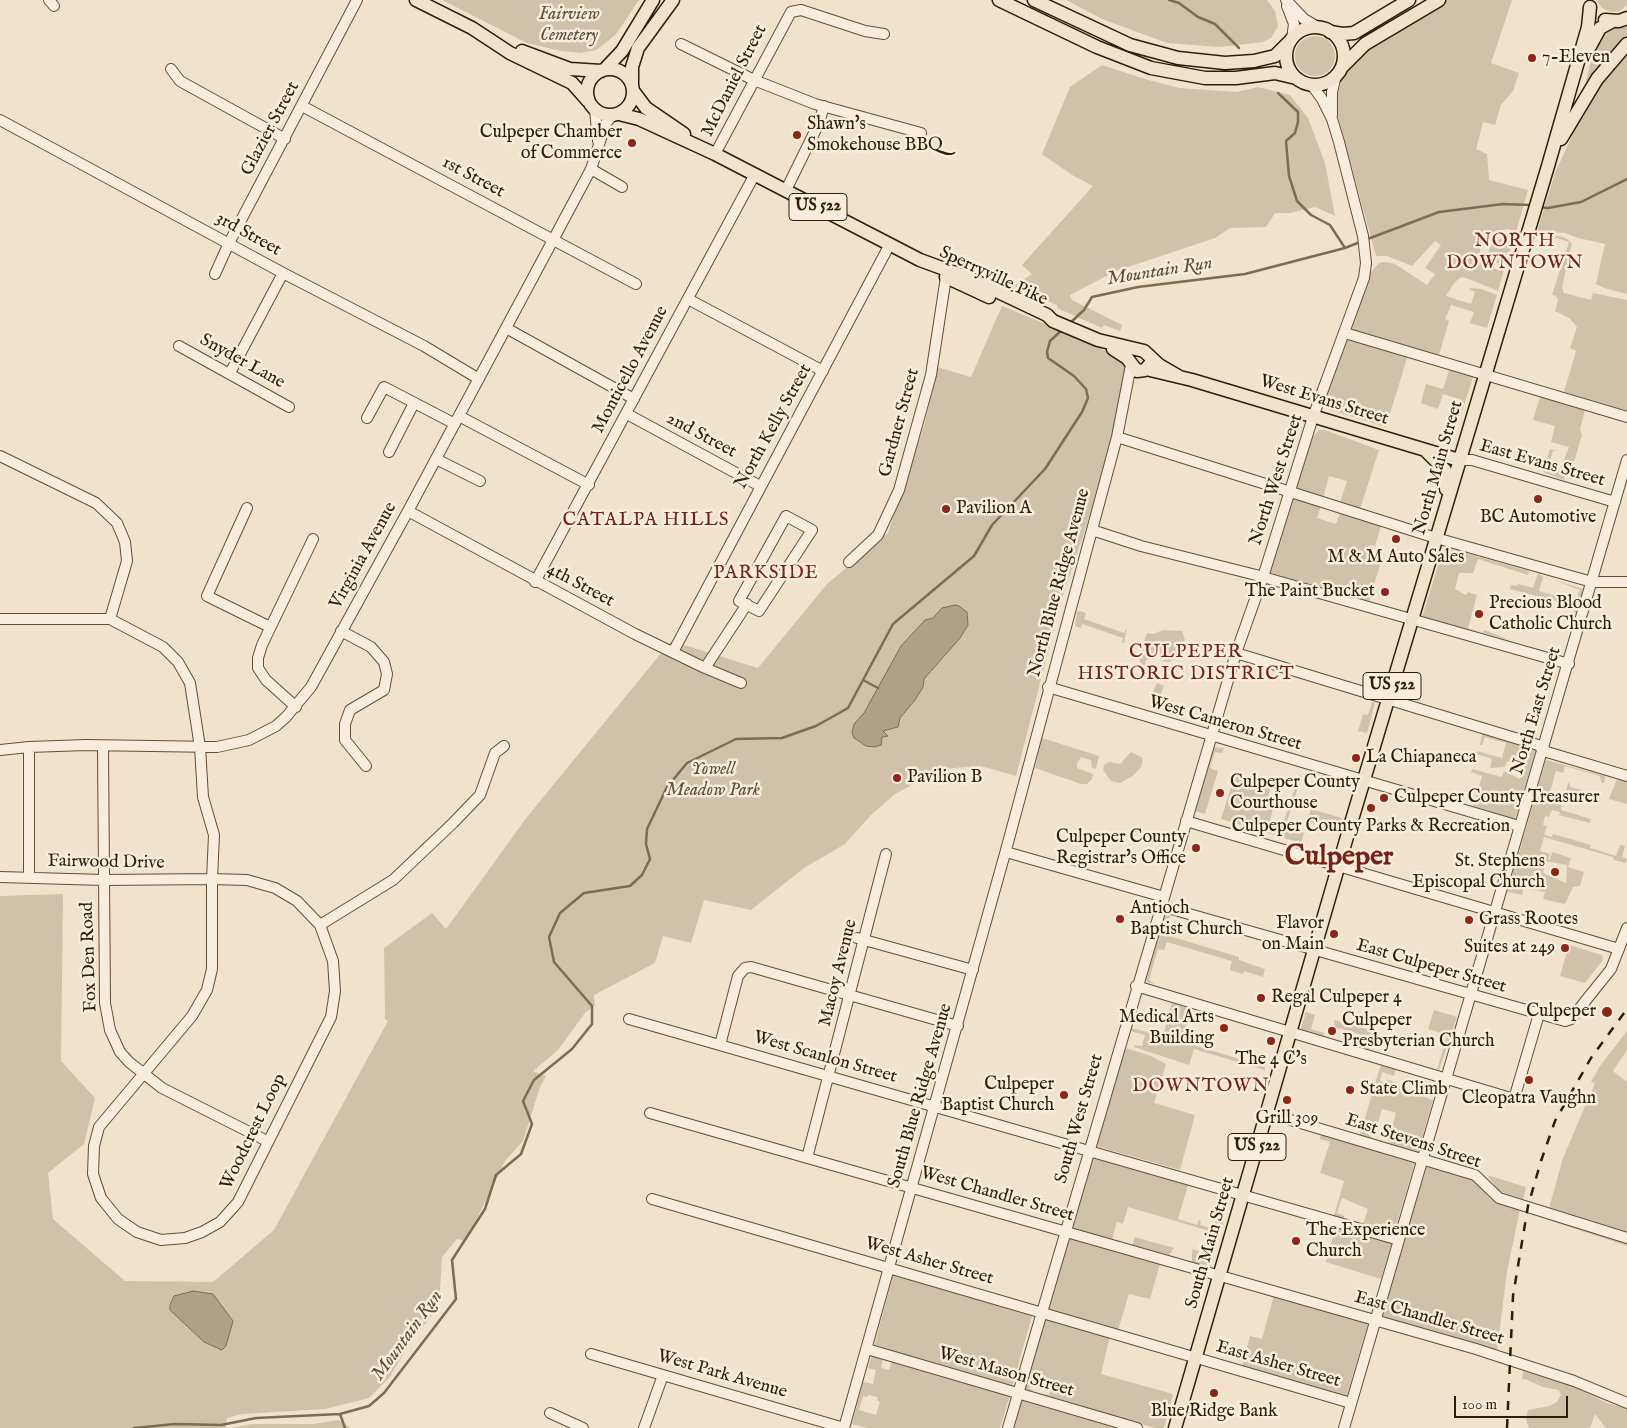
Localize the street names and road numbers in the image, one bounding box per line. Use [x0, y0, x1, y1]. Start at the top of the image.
street label: McDaniel Street [697, 21, 773, 141]
street label: Glazier Street [237, 78, 305, 180]
street label: 1st Street [438, 153, 508, 203]
road number: US 522 [789, 193, 847, 220]
street label: 3rd Street [211, 208, 285, 262]
street label: Sperryville Pike [935, 242, 1051, 312]
street label: Monticello Avenue [588, 303, 674, 437]
street label: Snyder Lane [196, 330, 288, 394]
street label: North Kelly Street [731, 361, 817, 493]
street label: Gardner Street [875, 366, 925, 480]
street label: West Evans Street [1257, 371, 1391, 431]
street label: North Main Street [1409, 398, 1469, 538]
street label: 2nd Street [662, 409, 740, 463]
street label: North West Street [1246, 412, 1308, 548]
street label: East Evans Street [1477, 436, 1607, 492]
street label: North Blue Ridge Avenue [1024, 486, 1096, 680]
street label: Virginia Avenue [326, 499, 402, 613]
street label: 4th Street [543, 559, 617, 613]
street label: North East Street [1507, 645, 1567, 777]
road number: US 522 [1363, 672, 1421, 699]
street label: West Cameron Street [1146, 692, 1304, 756]
street label: Fairwood Drive [47, 851, 165, 875]
street label: Fox Den Road [77, 901, 103, 1013]
street label: Macoy Avenue [815, 917, 863, 1029]
street label: East Culpeper Street [1353, 935, 1509, 999]
street label: South Blue Ridge Avenue [884, 1001, 958, 1191]
street label: West Scanlon Street [751, 1027, 899, 1089]
street label: South West Street [1051, 1052, 1109, 1186]
street label: Woodcrest Loop [217, 1070, 291, 1194]
street label: East Stevens Street [1343, 1110, 1483, 1174]
road number: US 522 [1228, 1134, 1286, 1160]
street label: West Chandler Street [918, 1163, 1076, 1227]
street label: South Main Street [1182, 1175, 1240, 1311]
street label: West Asher Street [862, 1233, 996, 1291]
street label: East Chandler Street [1352, 1287, 1506, 1351]
street label: East Asher Street [1213, 1337, 1343, 1393]
street label: West Mason Street [936, 1343, 1076, 1403]
street label: West Park Avenue [655, 1346, 789, 1404]

